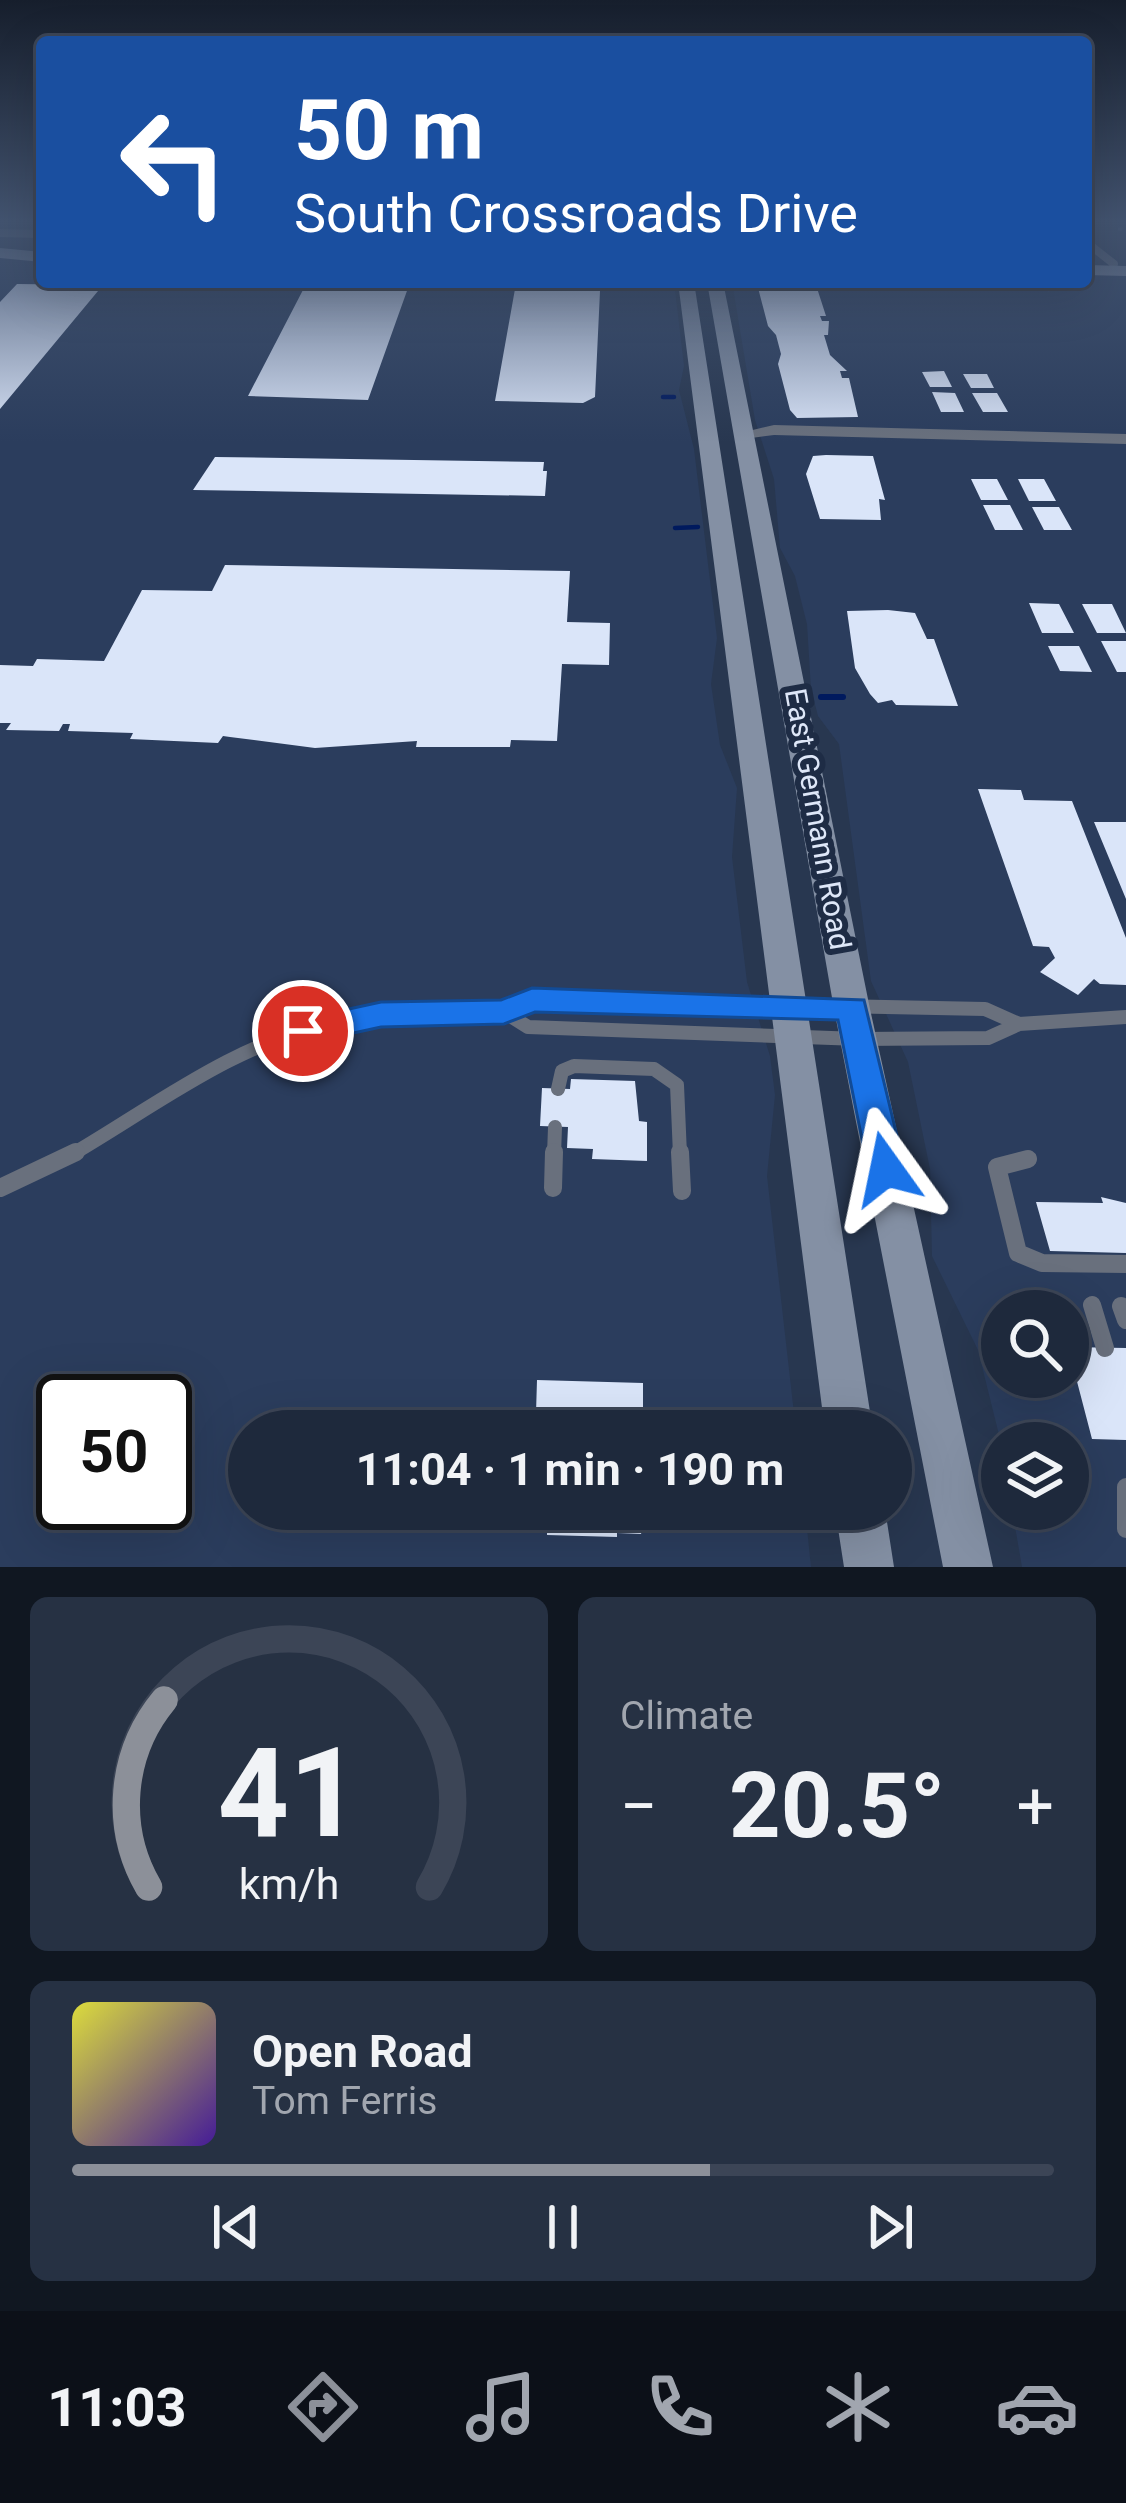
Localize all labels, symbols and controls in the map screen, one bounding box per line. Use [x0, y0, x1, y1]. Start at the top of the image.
text: 50 m [294, 81, 484, 180]
icon: left [96, 84, 252, 240]
text: South Crossroads Drive [294, 182, 858, 245]
street label: East Germann Road [778, 686, 858, 952]
pin [252, 980, 354, 1082]
icon: arrive [270, 998, 336, 1064]
position arrow [823, 1106, 949, 1232]
map controls [981, 1290, 1089, 1530]
button: search [981, 1290, 1089, 1398]
speed limit sign: 50 [36, 1374, 192, 1530]
button: layers [981, 1422, 1089, 1530]
text: 11:04 · 1 min · 190 m [356, 1443, 784, 1496]
text: Climate [620, 1693, 753, 1739]
text: 41 [217, 1720, 361, 1866]
text: 20.5° [729, 1754, 945, 1859]
text: − [620, 1768, 658, 1845]
text: + [1017, 1768, 1054, 1845]
text: km/h [239, 1859, 339, 1909]
text: Open Road [252, 2025, 473, 2078]
text: Tom Ferris [252, 2078, 437, 2124]
icon: previous [203, 2194, 269, 2260]
icon: pause [530, 2194, 596, 2260]
icon: next [857, 2194, 923, 2260]
icon: directions [281, 2365, 365, 2449]
icon: music [459, 2365, 543, 2449]
icon: phone [638, 2365, 722, 2449]
icon: climate [816, 2365, 900, 2449]
icon: car [995, 2365, 1079, 2449]
text: 11:03 [47, 2376, 186, 2439]

